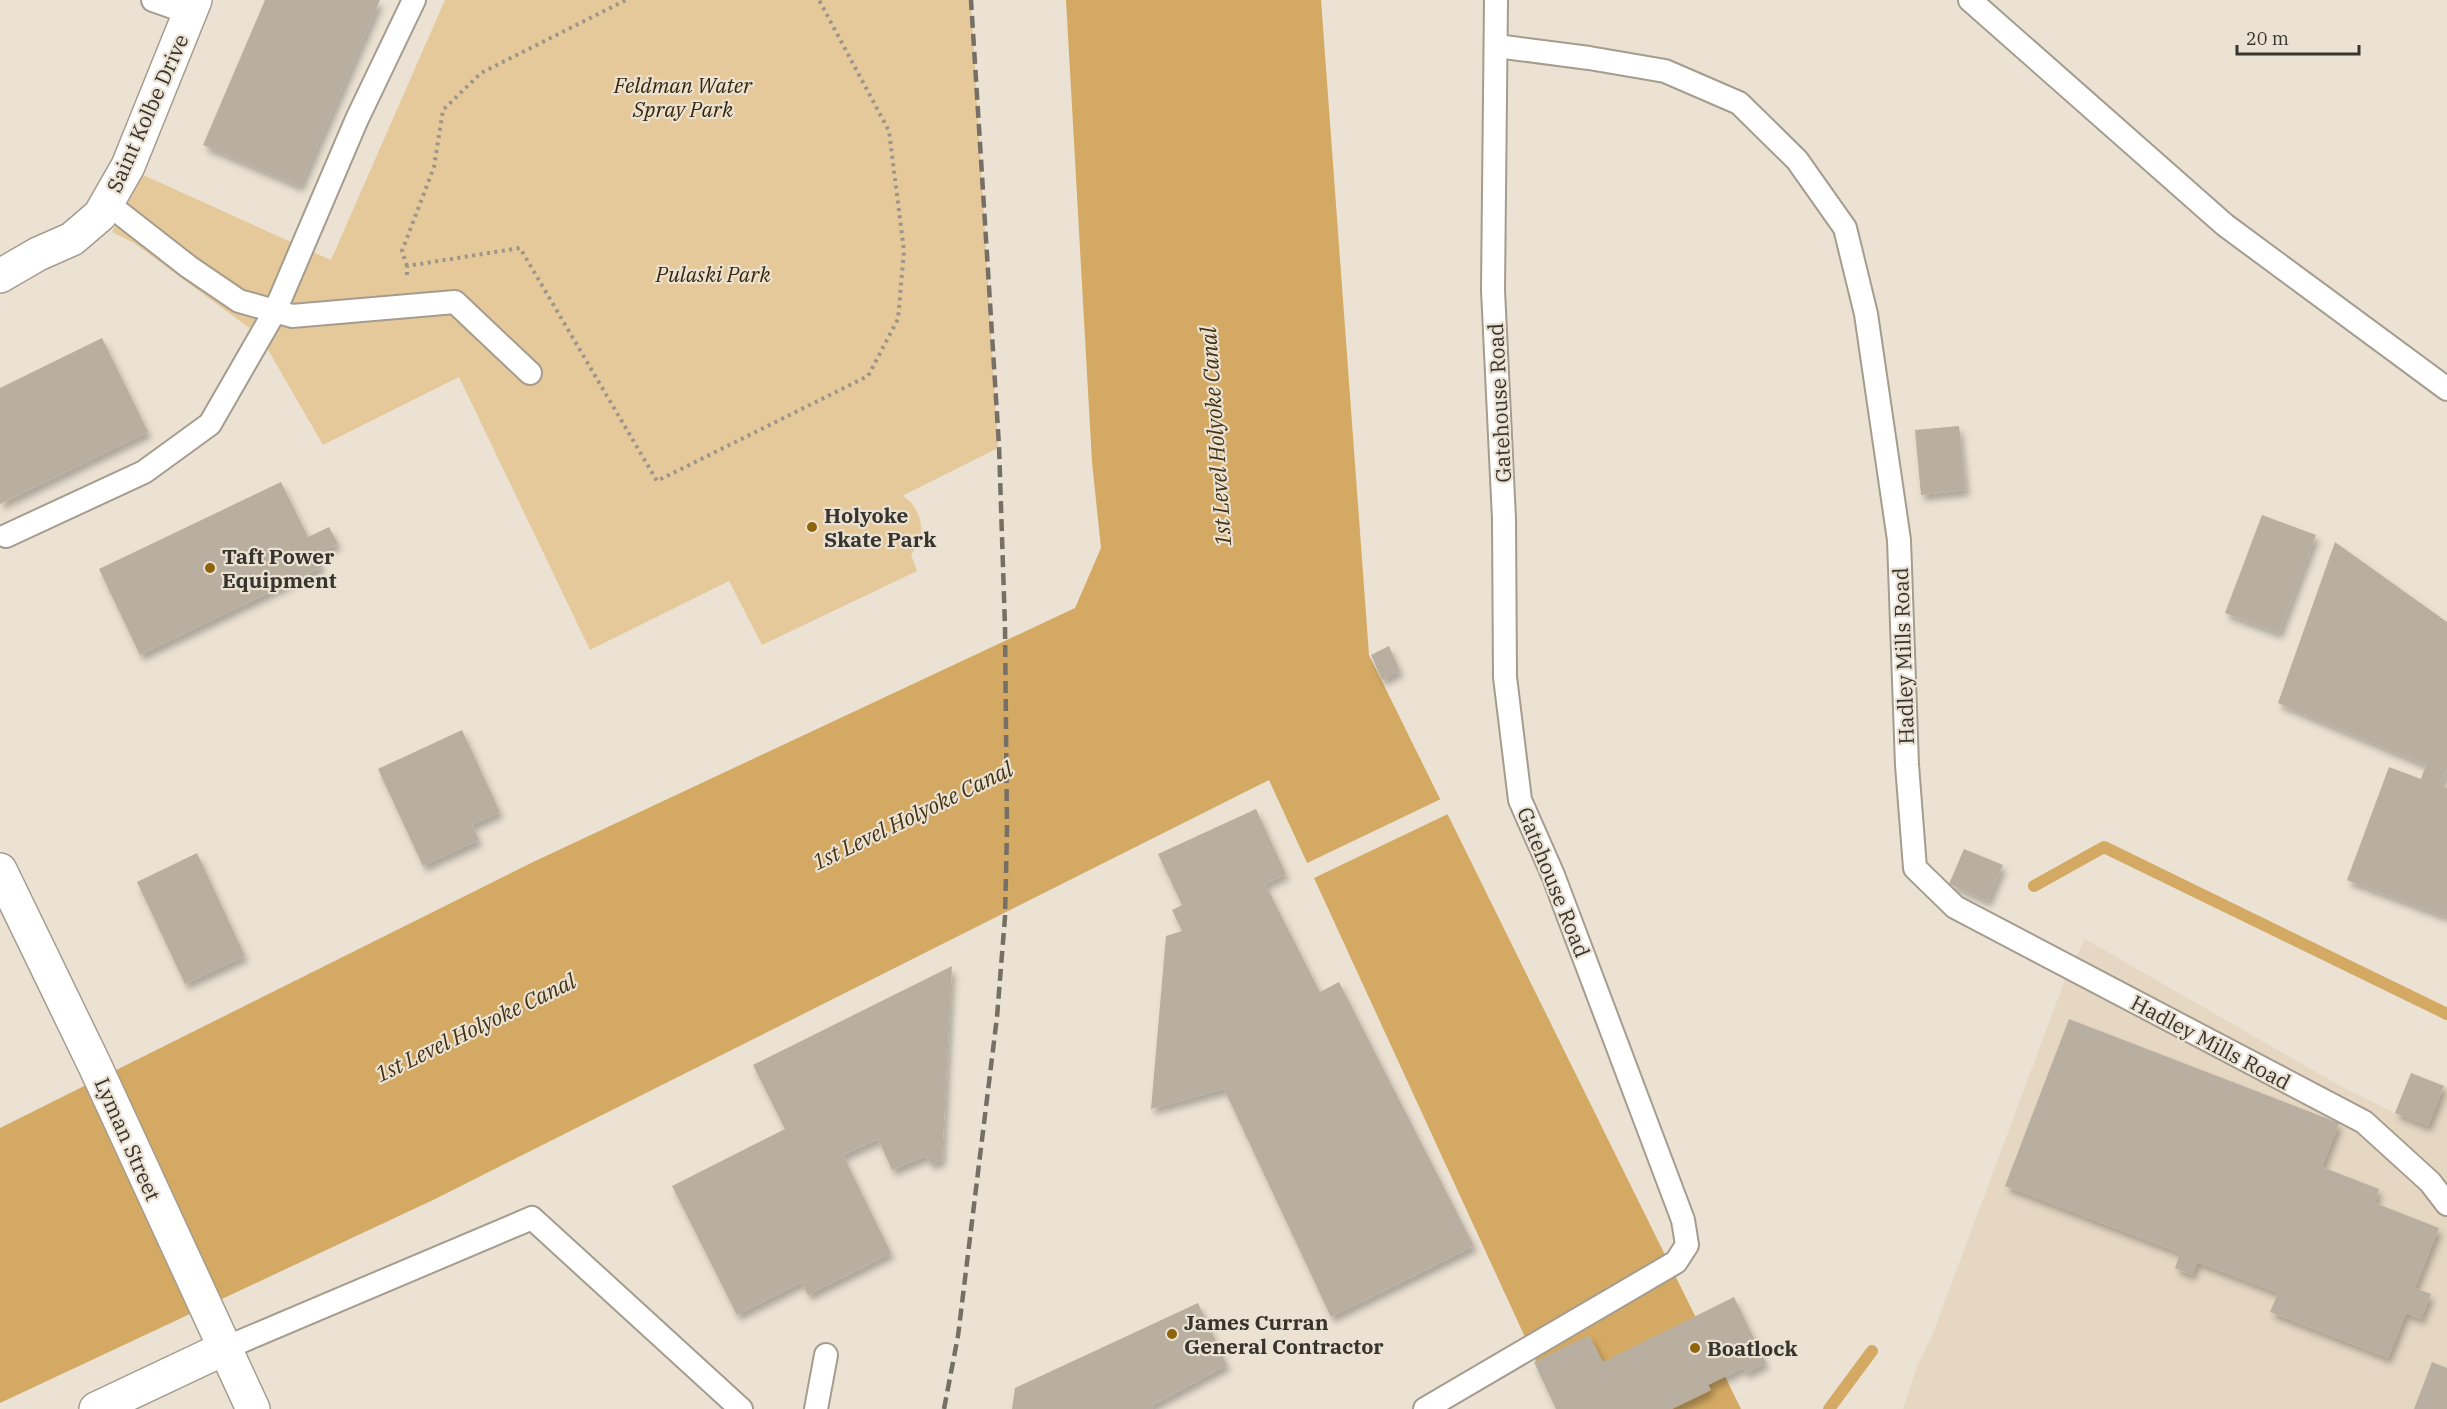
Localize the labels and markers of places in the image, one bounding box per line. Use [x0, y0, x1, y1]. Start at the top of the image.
place label: Holyoke Skate Park [824, 501, 936, 553]
marker: Holyoke Skate Park [805, 520, 819, 534]
place label: Taft Power Equipment [222, 542, 337, 594]
marker: Taft Power Equipment [203, 561, 217, 575]
place label: James Curran General Contractor [1184, 1308, 1384, 1360]
marker: James Curran General Contractor [1165, 1327, 1179, 1341]
place label: Boatlock [1707, 1334, 1798, 1362]
marker: Boatlock [1688, 1341, 1702, 1355]

